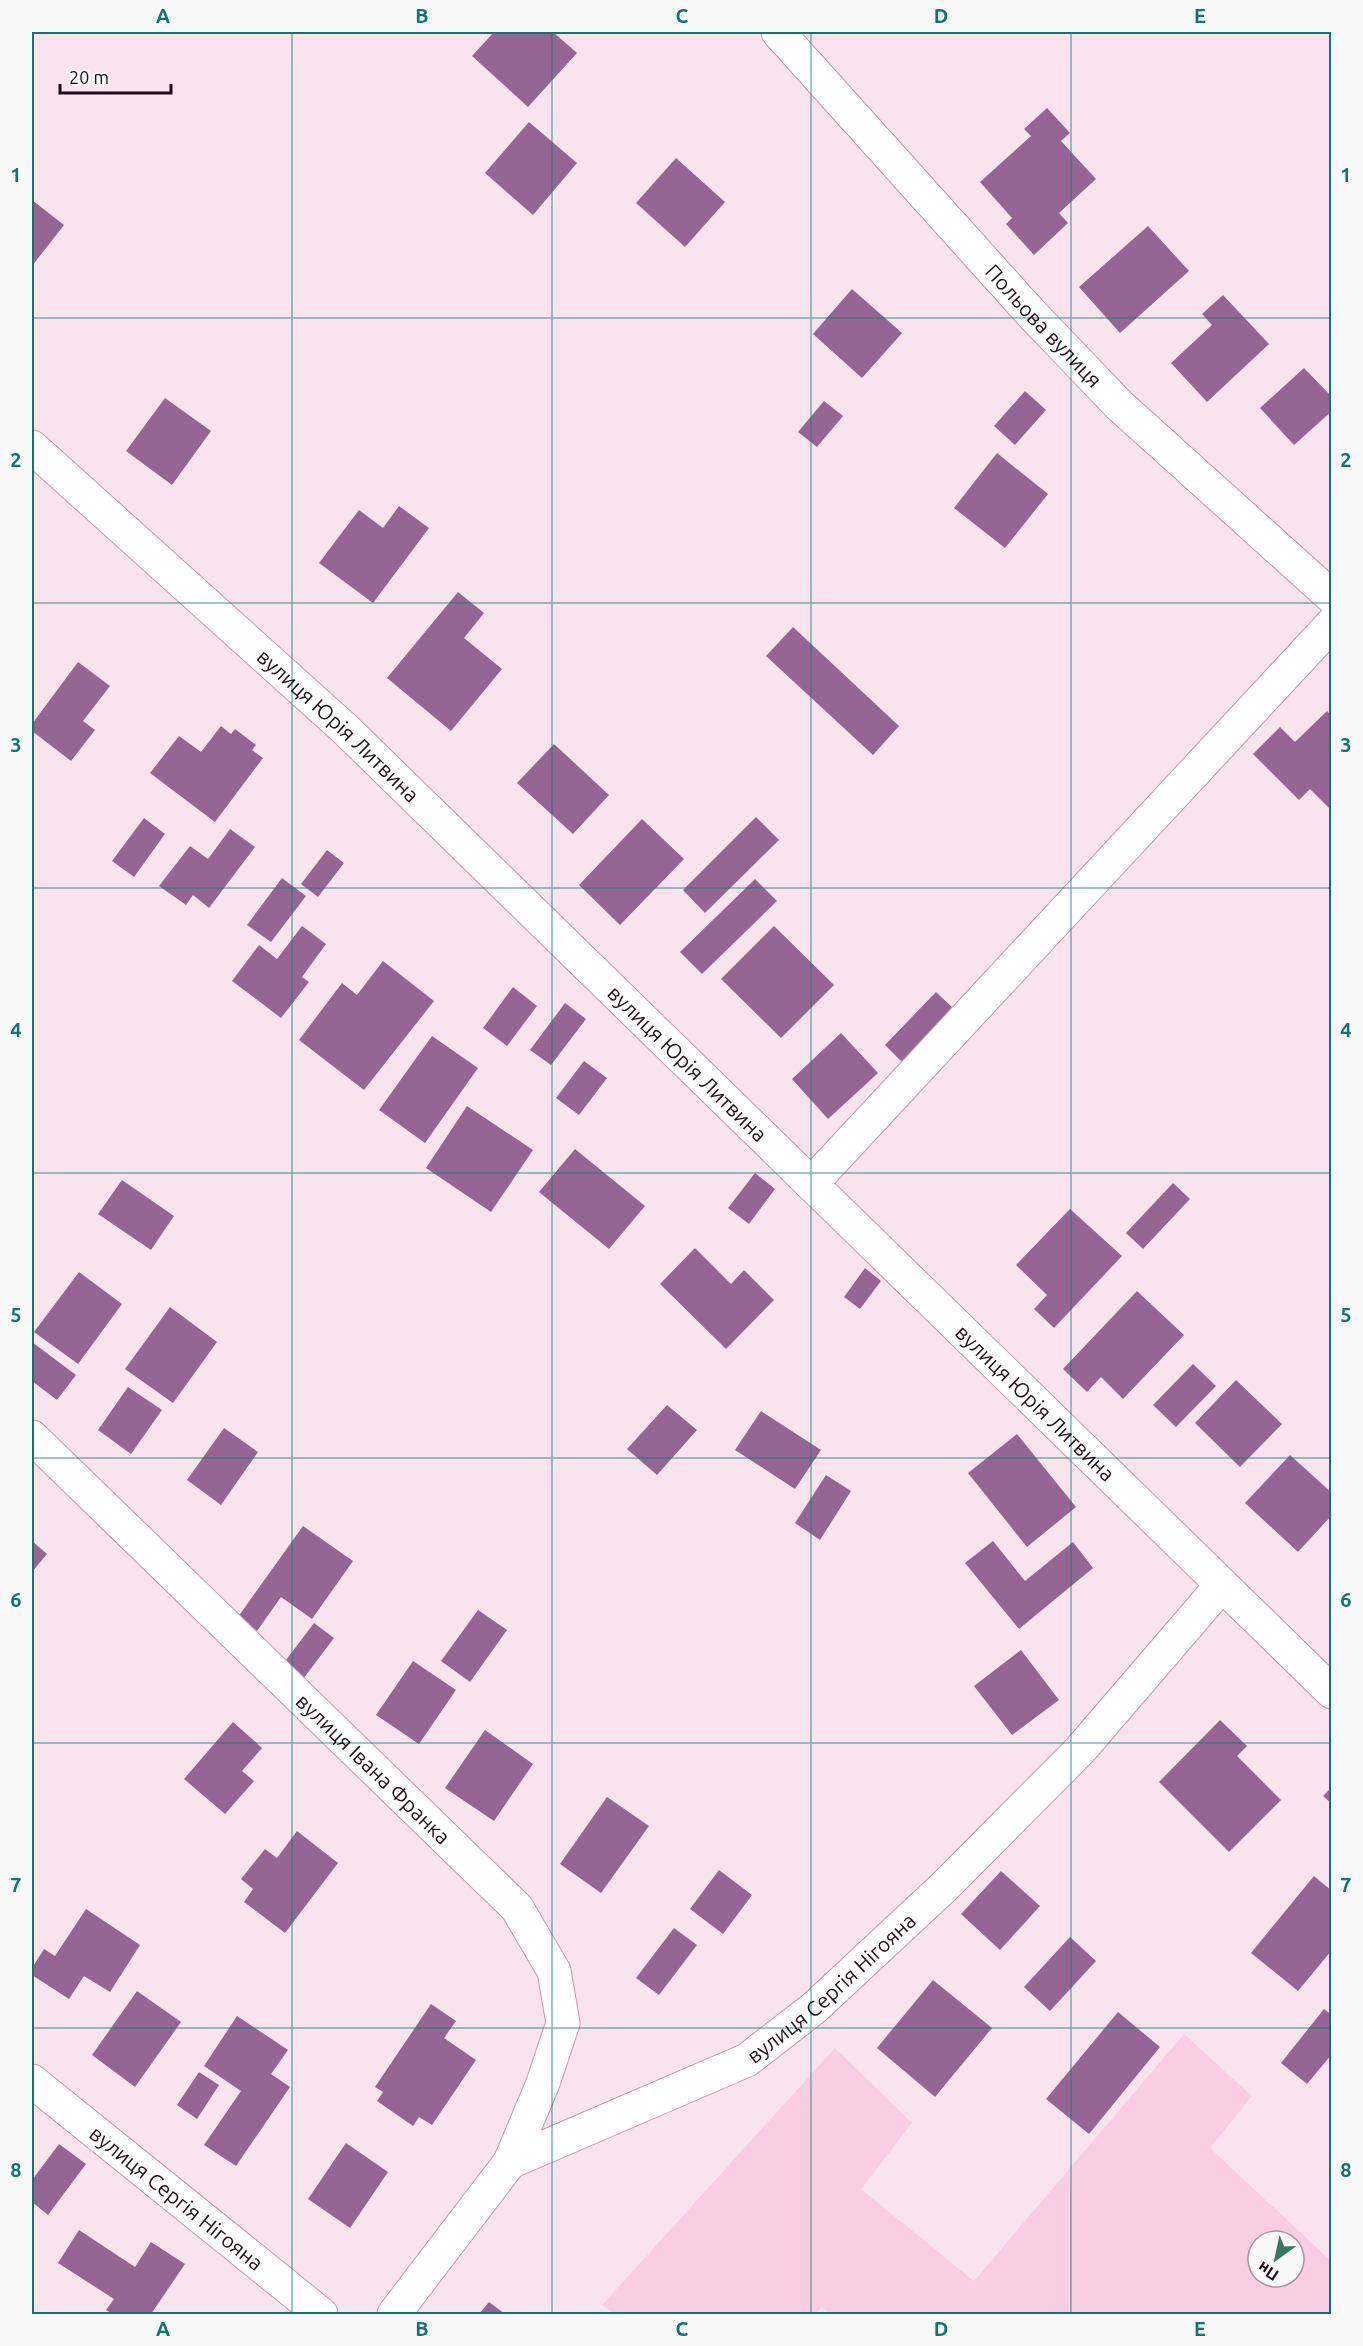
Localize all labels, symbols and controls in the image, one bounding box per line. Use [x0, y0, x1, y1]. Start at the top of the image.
text: A [156, 4, 170, 27]
text: B [415, 4, 429, 27]
text: C [676, 4, 689, 27]
text: D [934, 4, 948, 27]
text: E [1194, 4, 1206, 27]
scale bar [60, 57, 171, 95]
text: 20 m [69, 67, 109, 87]
text: 1 [10, 163, 22, 186]
text: 1 [1340, 163, 1352, 186]
street label: Польова вулиця [981, 259, 1107, 392]
text: 2 [10, 448, 22, 471]
text: 2 [1340, 448, 1352, 471]
street label: вулиця Юрія Литвина [253, 644, 424, 807]
text: 3 [10, 733, 22, 756]
text: 3 [1340, 733, 1352, 756]
street label: вулиця Юрія Литвина [603, 980, 772, 1146]
text: 4 [10, 1018, 22, 1041]
text: 4 [1340, 1018, 1352, 1041]
text: 5 [10, 1303, 22, 1326]
text: 5 [1340, 1303, 1352, 1326]
street label: вулиця Юрія Литвина [951, 1320, 1120, 1486]
text: 6 [10, 1588, 22, 1611]
text: 6 [1340, 1588, 1352, 1611]
street label: вулиця Івана Франка [292, 1689, 455, 1849]
text: 7 [10, 1873, 22, 1896]
text: 7 [1340, 1873, 1352, 1896]
street label: вулиця Сергія Нігояна [742, 1908, 920, 2068]
street label: вулиця Сергія Нігояна [85, 2121, 268, 2275]
text: 8 [10, 2158, 22, 2181]
text: 8 [1340, 2158, 1352, 2181]
north arrow [1246, 2229, 1306, 2289]
text: Пн [1254, 2258, 1282, 2285]
text: A [156, 2317, 170, 2340]
text: B [415, 2317, 429, 2340]
text: C [676, 2317, 689, 2340]
text: D [934, 2317, 948, 2340]
text: E [1194, 2317, 1206, 2340]

